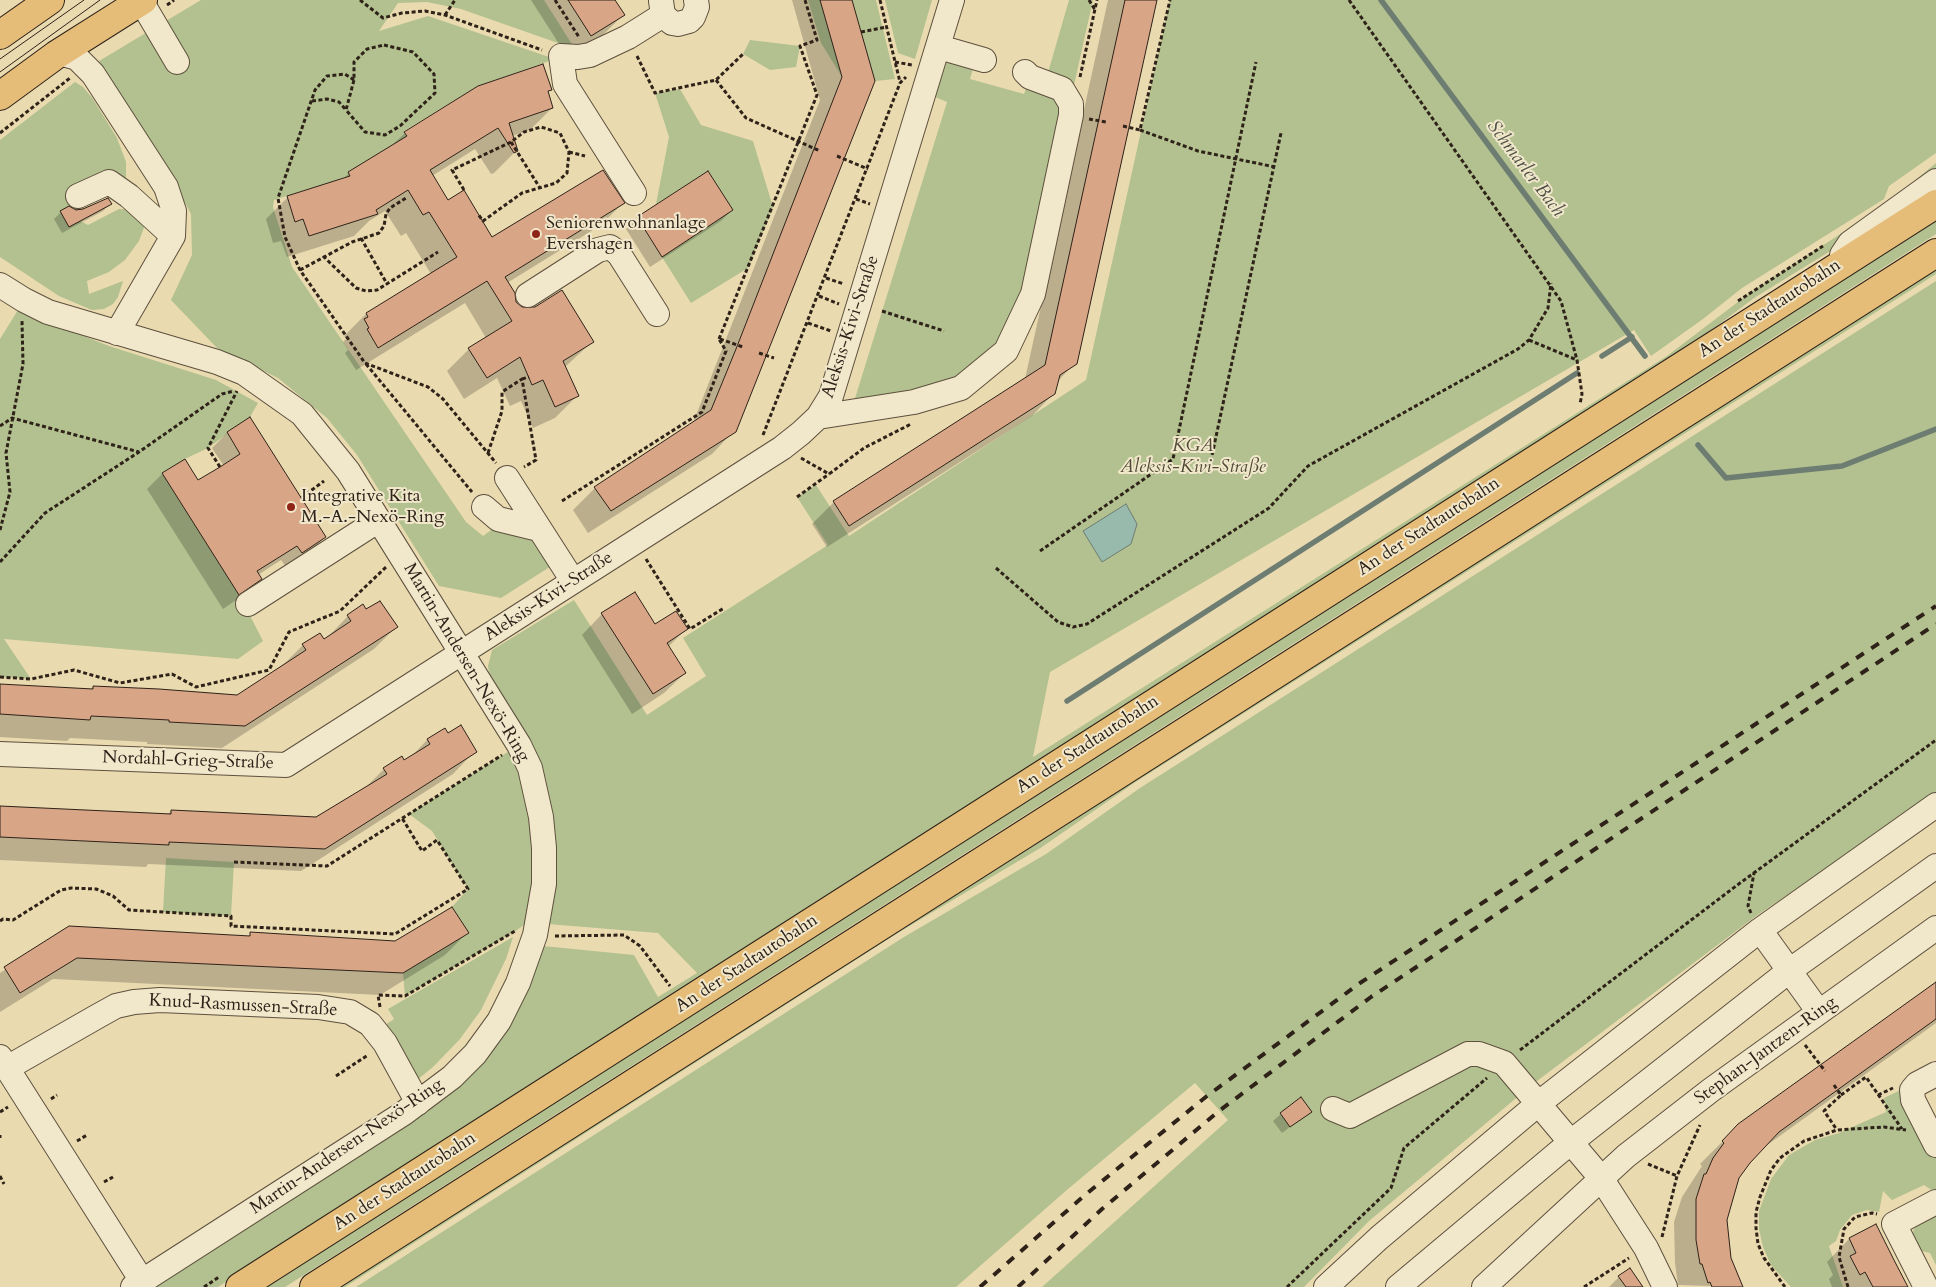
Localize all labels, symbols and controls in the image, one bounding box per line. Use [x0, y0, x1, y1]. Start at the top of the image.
water label: Schmarler Bach [1481, 116, 1569, 222]
place label: Seniorenwohnanlage Evershagen [546, 213, 706, 255]
marker: Seniorenwohnanlage Evershagen [530, 228, 542, 240]
street label: Aleksis-Kivi-Straße [818, 253, 884, 401]
street label: An der Stadtautobahn [1695, 255, 1845, 363]
park label: KGA Aleksis-Kivi-Straße [1120, 436, 1266, 478]
street label: An der Stadtautobahn [1354, 473, 1504, 581]
place label: Integrative Kita M.-A.-Nexö-Ring [301, 486, 444, 528]
marker: Integrative Kita M.-A.-Nexö-Ring [285, 501, 297, 513]
street label: Aleksis-Kivi-Straße [481, 547, 617, 647]
street label: Martin-Andersen-Nexö-Ring [398, 560, 534, 766]
street label: An der Stadtautobahn [1013, 691, 1163, 799]
street label: Nordahl-Grieg-Straße [102, 747, 274, 775]
street label: An der Stadtautobahn [672, 910, 822, 1018]
street label: Knud-Rasmussen-Straße [148, 990, 338, 1022]
street label: Stephan-Jantzen-Ring [1691, 992, 1841, 1110]
street label: Martin-Andersen-Nexö-Ring [246, 1074, 448, 1220]
street label: An der Stadtautobahn [330, 1128, 480, 1236]

